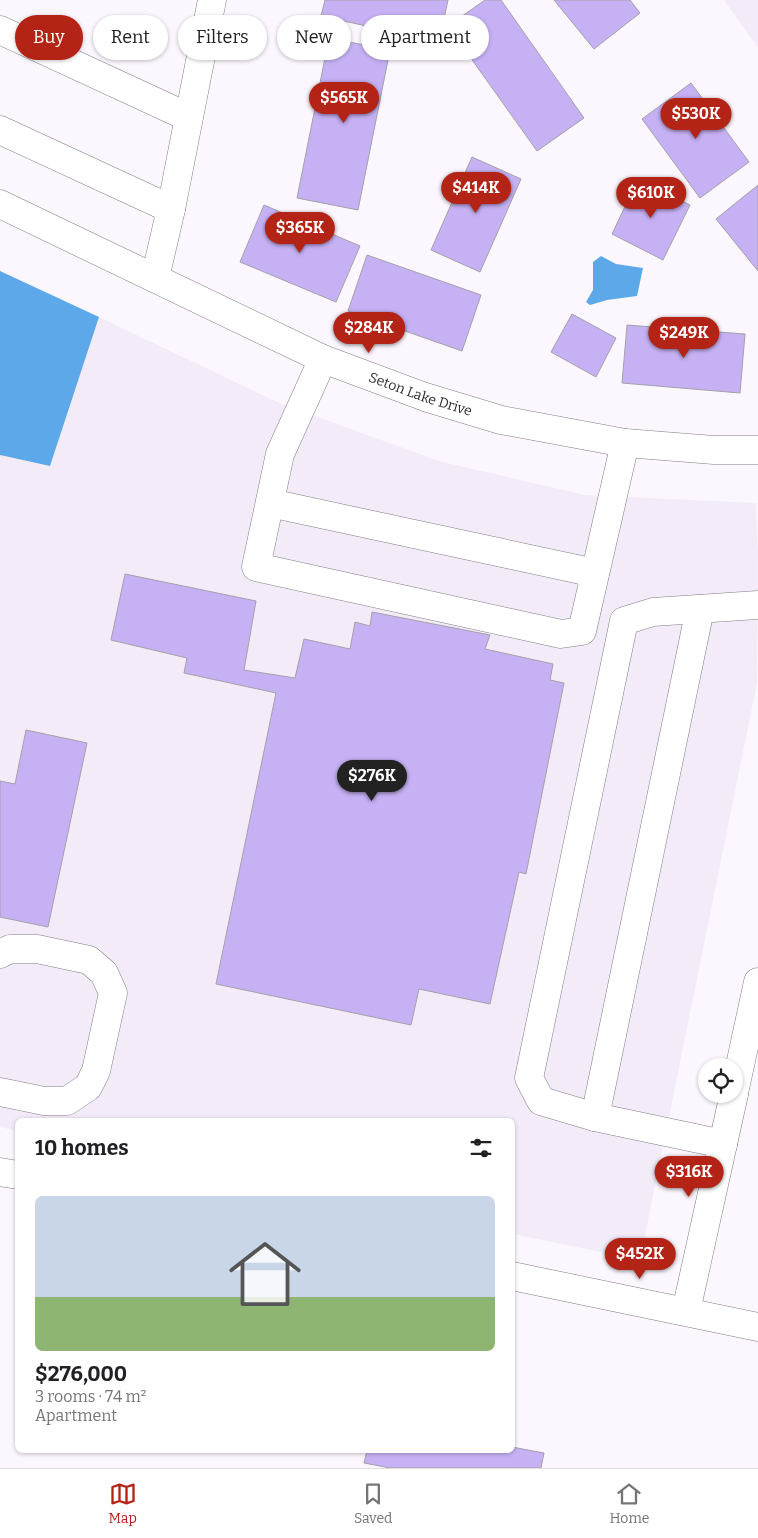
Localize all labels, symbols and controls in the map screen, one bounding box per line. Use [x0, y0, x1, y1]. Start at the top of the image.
chip: Buy [15, 15, 83, 60]
chip: Rent [93, 15, 168, 60]
chip: Filters [178, 15, 267, 60]
chip: New [277, 15, 351, 60]
chip: Apartment [361, 15, 489, 60]
pin: $565K [309, 82, 379, 124]
text: $565K [320, 88, 368, 107]
pin: $530K [661, 98, 731, 140]
text: $530K [672, 104, 720, 123]
pin: $414K [441, 172, 511, 214]
pin: $610K [616, 176, 686, 219]
text: $414K [452, 178, 500, 197]
text: $610K [627, 183, 675, 202]
pin: $365K [265, 212, 335, 254]
text: $365K [276, 218, 324, 237]
pin: $284K [334, 312, 404, 354]
pin: $249K [649, 316, 719, 359]
text: $284K [344, 318, 394, 337]
text: $249K [659, 323, 709, 342]
street label: Seton Lake Drive [366, 369, 474, 420]
pin: $276K [337, 760, 407, 802]
text: $276K [348, 766, 396, 785]
map controls [698, 1058, 743, 1103]
button: locate [698, 1058, 743, 1103]
icon: filters [467, 1134, 495, 1162]
text: 10 homes [35, 1135, 129, 1161]
pin: $316K [654, 1156, 724, 1198]
text: $316K [666, 1162, 712, 1181]
icon: home [220, 1229, 310, 1319]
pin: $452K [605, 1238, 675, 1280]
text: $452K [616, 1244, 664, 1263]
text: $276,000 [35, 1361, 127, 1387]
text: 3 rooms · 74 m² [35, 1387, 146, 1406]
text: Apartment [35, 1406, 117, 1425]
tab: Map [109, 1480, 137, 1527]
tab: Saved [354, 1480, 392, 1527]
tab: Home [609, 1480, 649, 1527]

